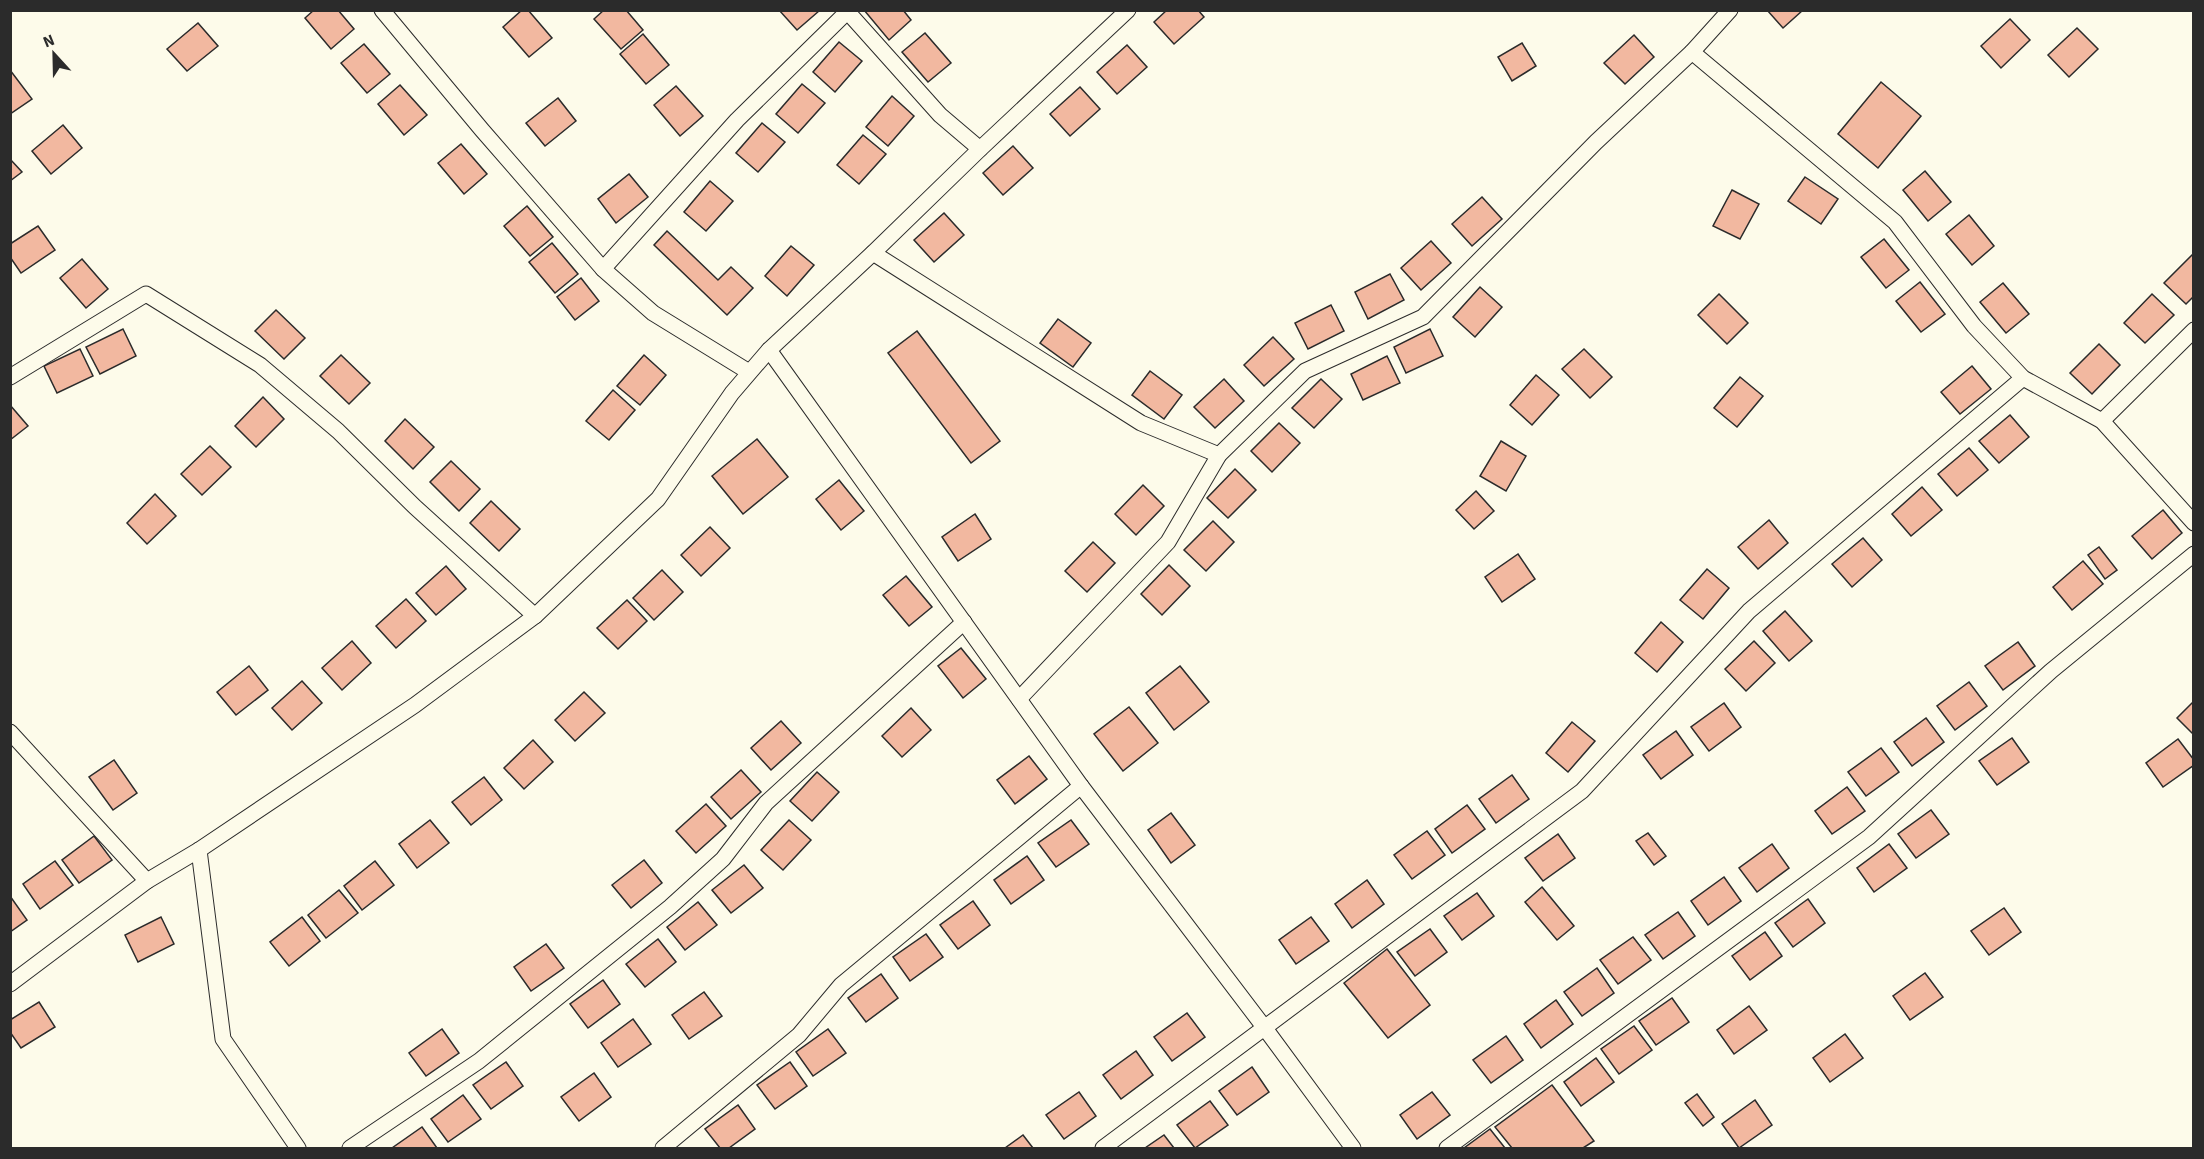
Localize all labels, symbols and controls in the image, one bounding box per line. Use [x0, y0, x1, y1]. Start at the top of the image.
north arrow [24, 24, 84, 84]
text: N [40, 29, 58, 53]

